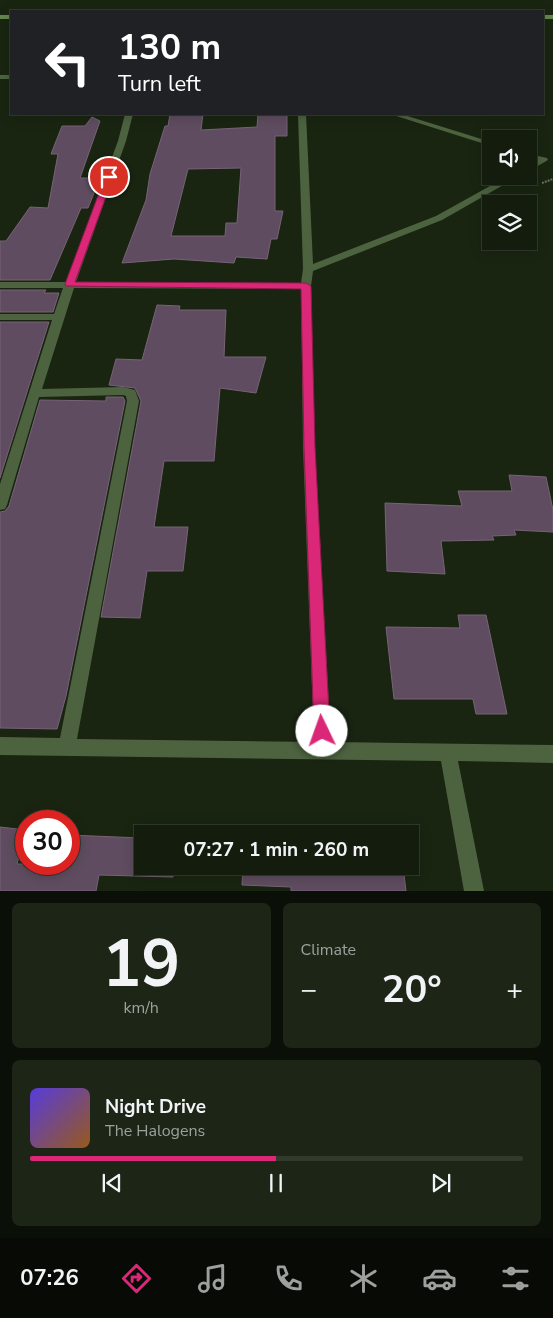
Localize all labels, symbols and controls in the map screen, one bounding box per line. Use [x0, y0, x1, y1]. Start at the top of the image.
text: 130 m [118, 24, 221, 71]
icon: left [35, 30, 100, 95]
text: Turn left [118, 69, 201, 99]
map controls [482, 130, 537, 250]
button: sound [482, 130, 537, 185]
pin [88, 156, 130, 198]
icon: arrive [95, 163, 123, 191]
button: layers [482, 195, 537, 250]
position arrow [295, 704, 347, 756]
speed limit sign: 30 [15, 810, 80, 875]
text: 07:27 · 1 min · 260 m [184, 837, 369, 863]
text: 19 [102, 920, 180, 1009]
text: Climate [301, 939, 356, 961]
text: 20° [382, 964, 442, 1015]
text: − [301, 971, 317, 1009]
text: + [506, 971, 523, 1009]
text: km/h [124, 997, 159, 1019]
text: Night Drive [105, 1094, 206, 1120]
text: The Halogens [105, 1120, 205, 1142]
icon: previous [98, 1169, 126, 1197]
icon: pause [262, 1169, 290, 1197]
icon: next [427, 1169, 455, 1197]
icon: directions [119, 1261, 154, 1296]
icon: music [195, 1261, 230, 1296]
icon: phone [271, 1261, 306, 1296]
icon: climate [346, 1261, 381, 1296]
icon: car [422, 1261, 457, 1296]
icon: filters [498, 1261, 533, 1296]
text: 07:26 [20, 1263, 79, 1293]

